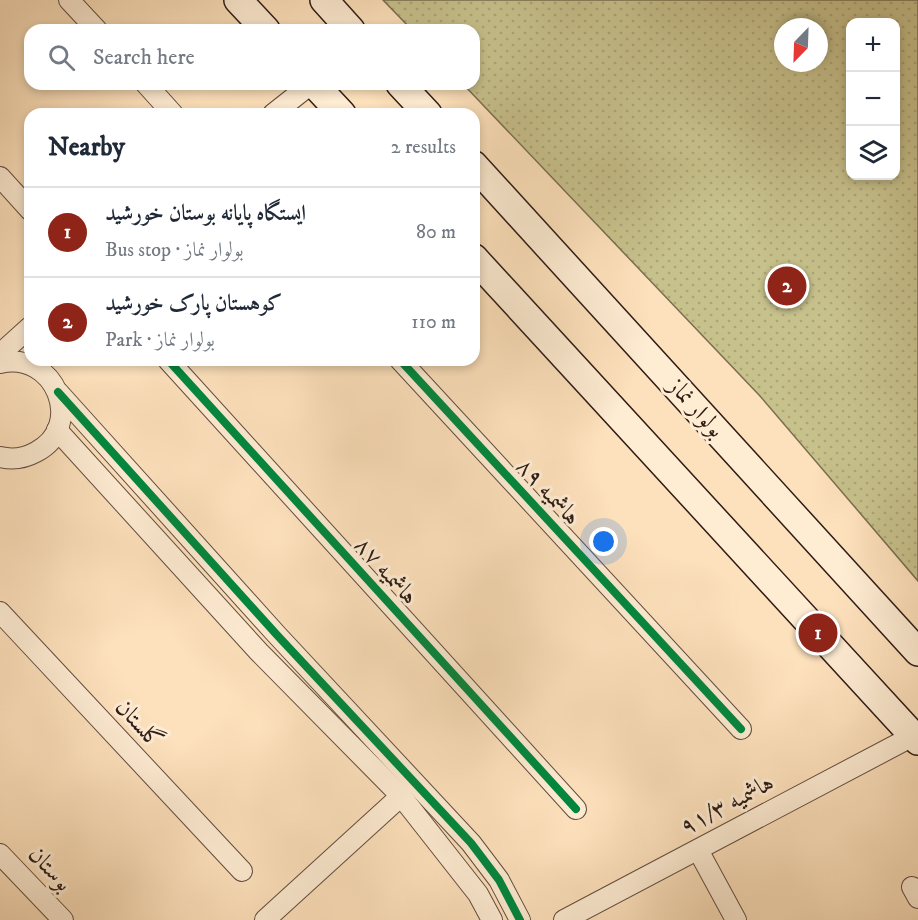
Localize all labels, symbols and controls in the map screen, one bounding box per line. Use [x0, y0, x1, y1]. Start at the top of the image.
north arrow [774, 18, 828, 72]
map controls [846, 18, 900, 180]
button: + [846, 18, 900, 72]
search box [24, 24, 480, 90]
icon: search [45, 41, 78, 74]
text: Search here [93, 44, 195, 71]
button: − [846, 72, 900, 126]
button: layers [846, 126, 900, 180]
text: Nearby [48, 131, 125, 164]
text: 2 results [391, 135, 456, 160]
text: ایستگاه پایانه بوستان خورشید [105, 200, 306, 227]
text: 1 [64, 220, 71, 245]
text: 80 m [416, 220, 456, 245]
text: Bus stop · بولوار نماز [105, 238, 244, 263]
pin: 2 [768, 264, 806, 308]
text: کوهستان پارک خورشید [105, 290, 282, 317]
text: 2 [63, 310, 72, 335]
text: 110 m [411, 310, 456, 335]
text: Park · بولوار نماز [105, 328, 215, 353]
street label: بولوار نماز [660, 370, 731, 444]
street label: هاشمیه ۸۹ [509, 452, 587, 532]
your location [589, 527, 618, 556]
street label: هاشمیه ۸۷ [348, 531, 424, 611]
pin: 1 [798, 610, 838, 656]
street label: گلستان [108, 692, 170, 755]
street label: هاشمیه ۹۱/۳ [675, 768, 779, 842]
street label: بوستان [21, 840, 79, 898]

